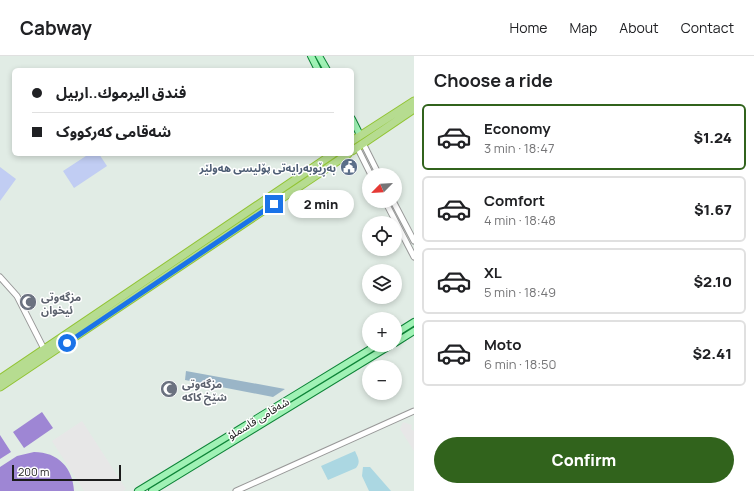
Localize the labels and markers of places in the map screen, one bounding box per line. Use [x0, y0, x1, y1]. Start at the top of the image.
public building icon: بەڕێوبەرایەتی پۆلیسی هەولێر [339, 157, 359, 177]
place label: بەڕێوبەرایەتی پۆلیسی هەولێر [199, 160, 336, 177]
place label: مزگەوتی ئیخوان [41, 289, 81, 317]
mosque icon: مزگەوتی ئیخوان [18, 292, 38, 312]
place label: مزگه‌وتی شێخ كاكه [182, 376, 227, 406]
mosque icon: مزگه‌وتی شێخ كاكه [159, 379, 179, 399]

